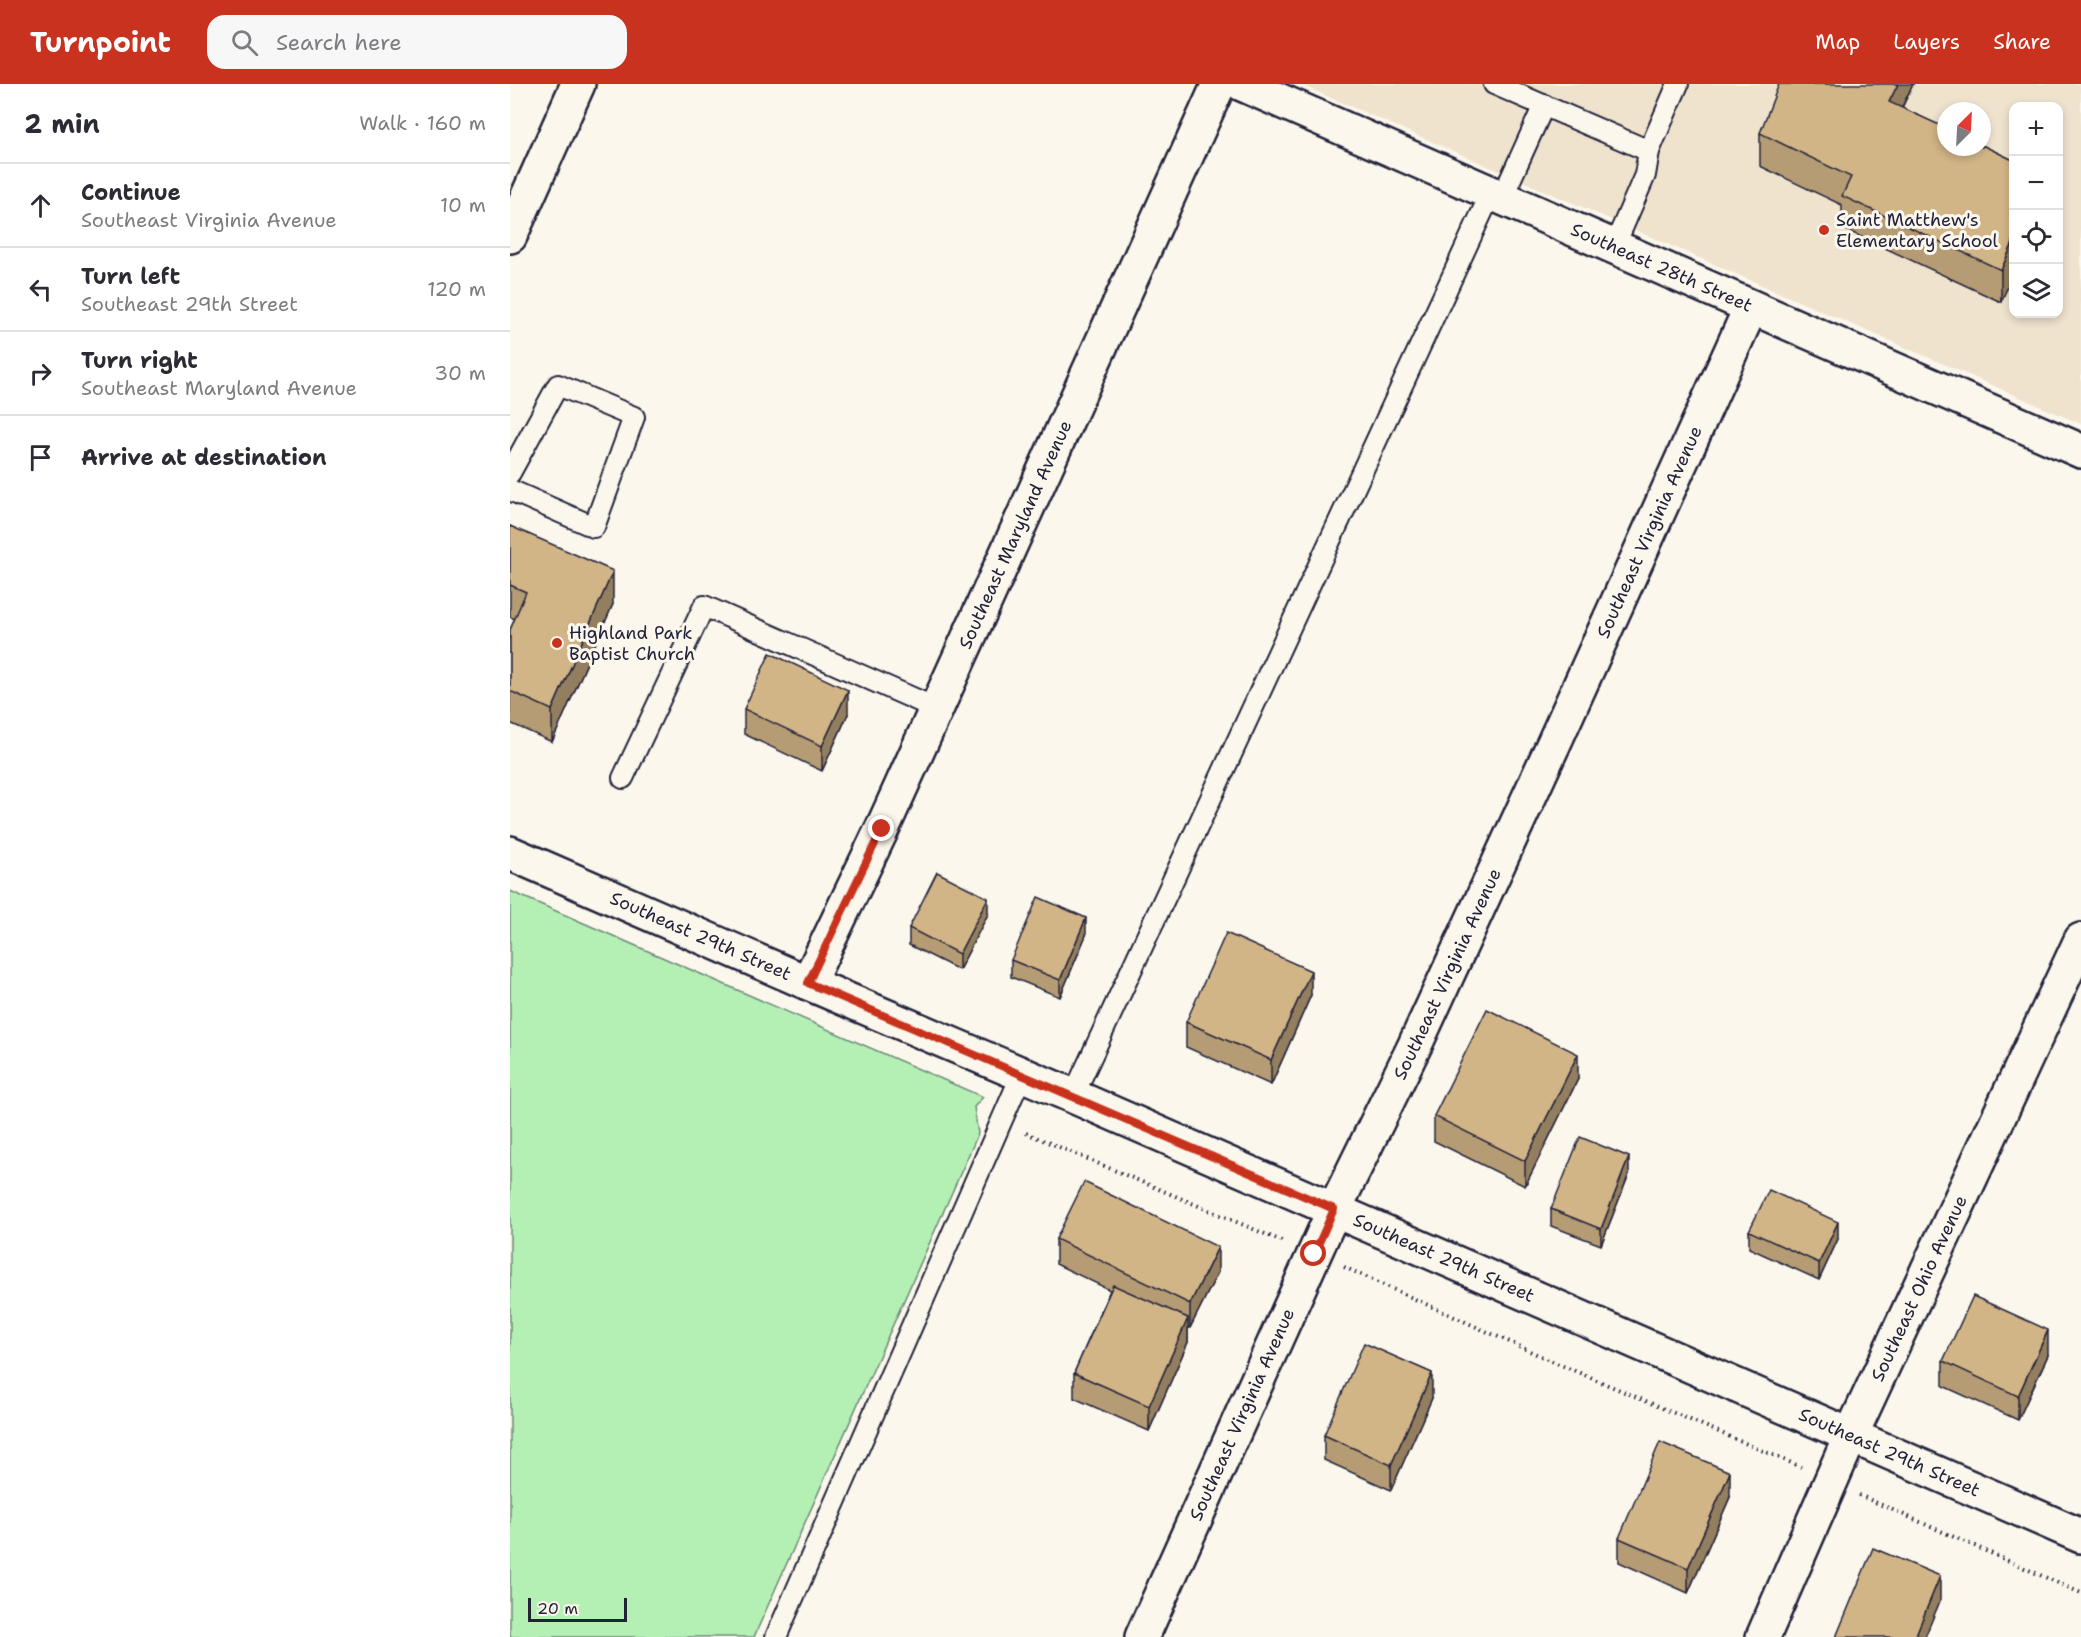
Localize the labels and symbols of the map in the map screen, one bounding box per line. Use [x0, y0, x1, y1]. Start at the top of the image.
north arrow [1937, 102, 1991, 156]
place label: Saint Matthew's Elementary School [1836, 208, 1999, 253]
street label: Southeast 28th Street [1567, 217, 1756, 318]
marker: Saint Matthew's Elementary School [1817, 223, 1831, 237]
street label: Southeast Maryland Avenue [953, 416, 1077, 653]
street label: Southeast Virginia Avenue [1591, 422, 1708, 642]
place label: Highland Park Baptist Church [569, 621, 695, 666]
marker: Highland Park Baptist Church [550, 636, 564, 650]
route end [868, 815, 894, 841]
street label: Southeast Virginia Avenue [1388, 865, 1507, 1084]
street label: Southeast 29th Street [606, 886, 795, 986]
street label: Southeast Ohio Avenue [1866, 1191, 1973, 1385]
street label: Southeast 29th Street [1350, 1208, 1538, 1308]
route start [1300, 1240, 1326, 1266]
street label: Southeast Virginia Avenue [1184, 1305, 1300, 1524]
street label: Southeast 29th Street [1795, 1402, 1984, 1502]
scale bar [528, 1595, 627, 1622]

